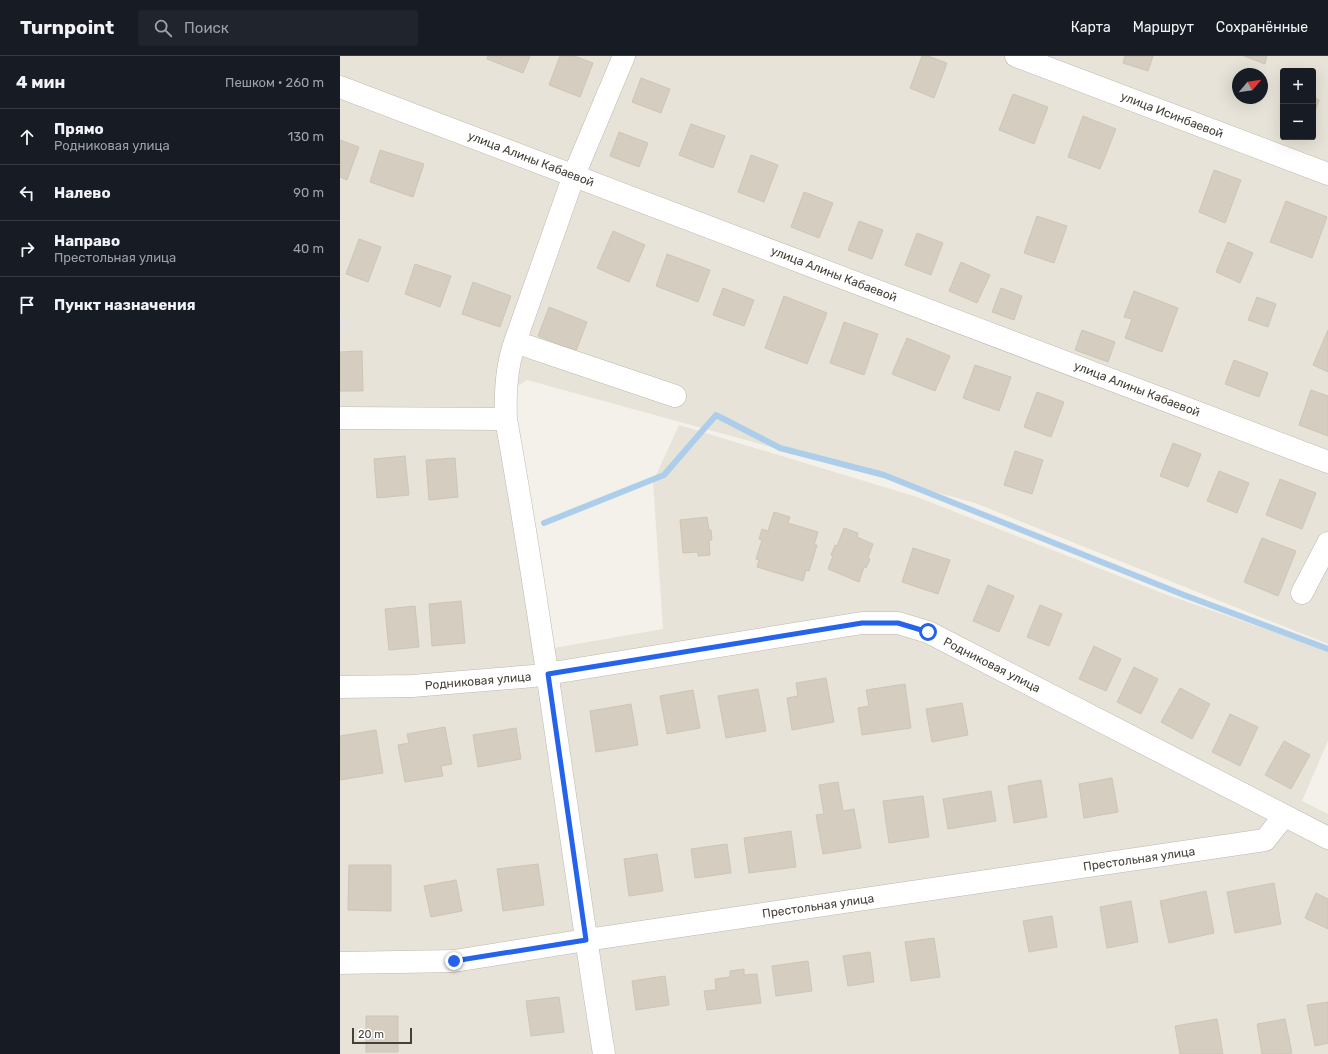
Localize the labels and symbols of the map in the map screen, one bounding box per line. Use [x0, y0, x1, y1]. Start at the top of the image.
north arrow [1232, 68, 1268, 104]
street label: улица Исинбаевой [1119, 89, 1225, 141]
street label: улица Алины Кабаевой [466, 128, 596, 190]
street label: улица Алины Кабаевой [769, 243, 899, 305]
street label: улица Алины Кабаевой [1072, 358, 1202, 420]
route start [919, 623, 937, 641]
street label: Родниковая улица [941, 635, 1043, 695]
street label: Родниковая улица [424, 669, 532, 693]
street label: Престольная улица [1082, 844, 1196, 874]
street label: Престольная улица [761, 891, 875, 921]
route end [445, 952, 463, 970]
scale bar [352, 1026, 412, 1045]

